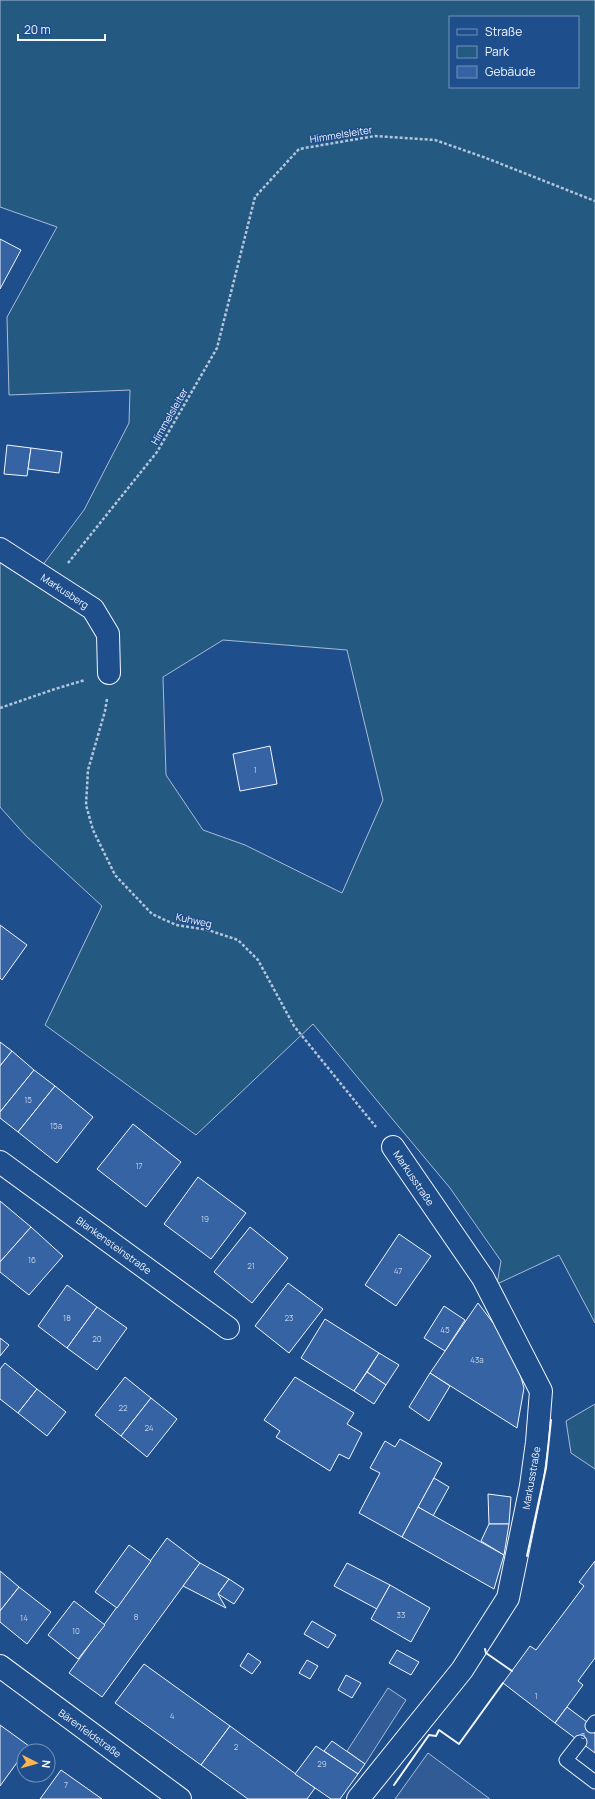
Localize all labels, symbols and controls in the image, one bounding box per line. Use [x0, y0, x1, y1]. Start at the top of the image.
scale bar [18, 16, 105, 42]
legend [449, 16, 579, 88]
text: 20 m [24, 21, 51, 38]
text: Straße [485, 23, 522, 40]
text: Park [485, 43, 510, 60]
text: Gebäude [485, 63, 536, 80]
street label: Himmelsleiter [309, 122, 374, 146]
street label: Himmelsleiter [147, 385, 191, 447]
street label: Markusberg [38, 570, 92, 612]
house number: 1 [253, 764, 257, 775]
street label: Kuhweg [175, 909, 213, 931]
house number: 15 [24, 1094, 32, 1105]
house number: 15a [50, 1120, 62, 1131]
street label: Markusstraße [390, 1148, 438, 1208]
house number: 17 [135, 1160, 143, 1171]
street label: Blankensteinstraße [74, 1213, 155, 1277]
house number: 19 [201, 1213, 209, 1224]
house number: 16 [28, 1254, 36, 1265]
house number: 21 [247, 1260, 255, 1271]
house number: 47 [394, 1265, 402, 1276]
house number: 18 [63, 1312, 71, 1323]
house number: 23 [285, 1312, 293, 1323]
house number: 45 [440, 1324, 450, 1335]
house number: 20 [92, 1333, 102, 1344]
house number: 43a [470, 1354, 484, 1365]
house number: 22 [118, 1402, 128, 1413]
house number: 24 [144, 1422, 154, 1433]
street label: Markusstraße [519, 1445, 543, 1511]
house number: 33 [397, 1609, 405, 1620]
house number: 8 [134, 1611, 139, 1622]
house number: 14 [20, 1612, 28, 1623]
house number: 10 [72, 1625, 80, 1636]
house number: 1 [534, 1690, 538, 1701]
street label: Bärenfeldstraße [56, 1705, 124, 1761]
house number: 4 [170, 1710, 175, 1721]
house number: 5 [581, 1730, 586, 1741]
house number: 2 [234, 1741, 239, 1752]
north arrow [16, 1743, 56, 1783]
house number: 29 [317, 1758, 327, 1769]
text: N [39, 1759, 54, 1769]
house number: 7 [64, 1779, 68, 1790]

